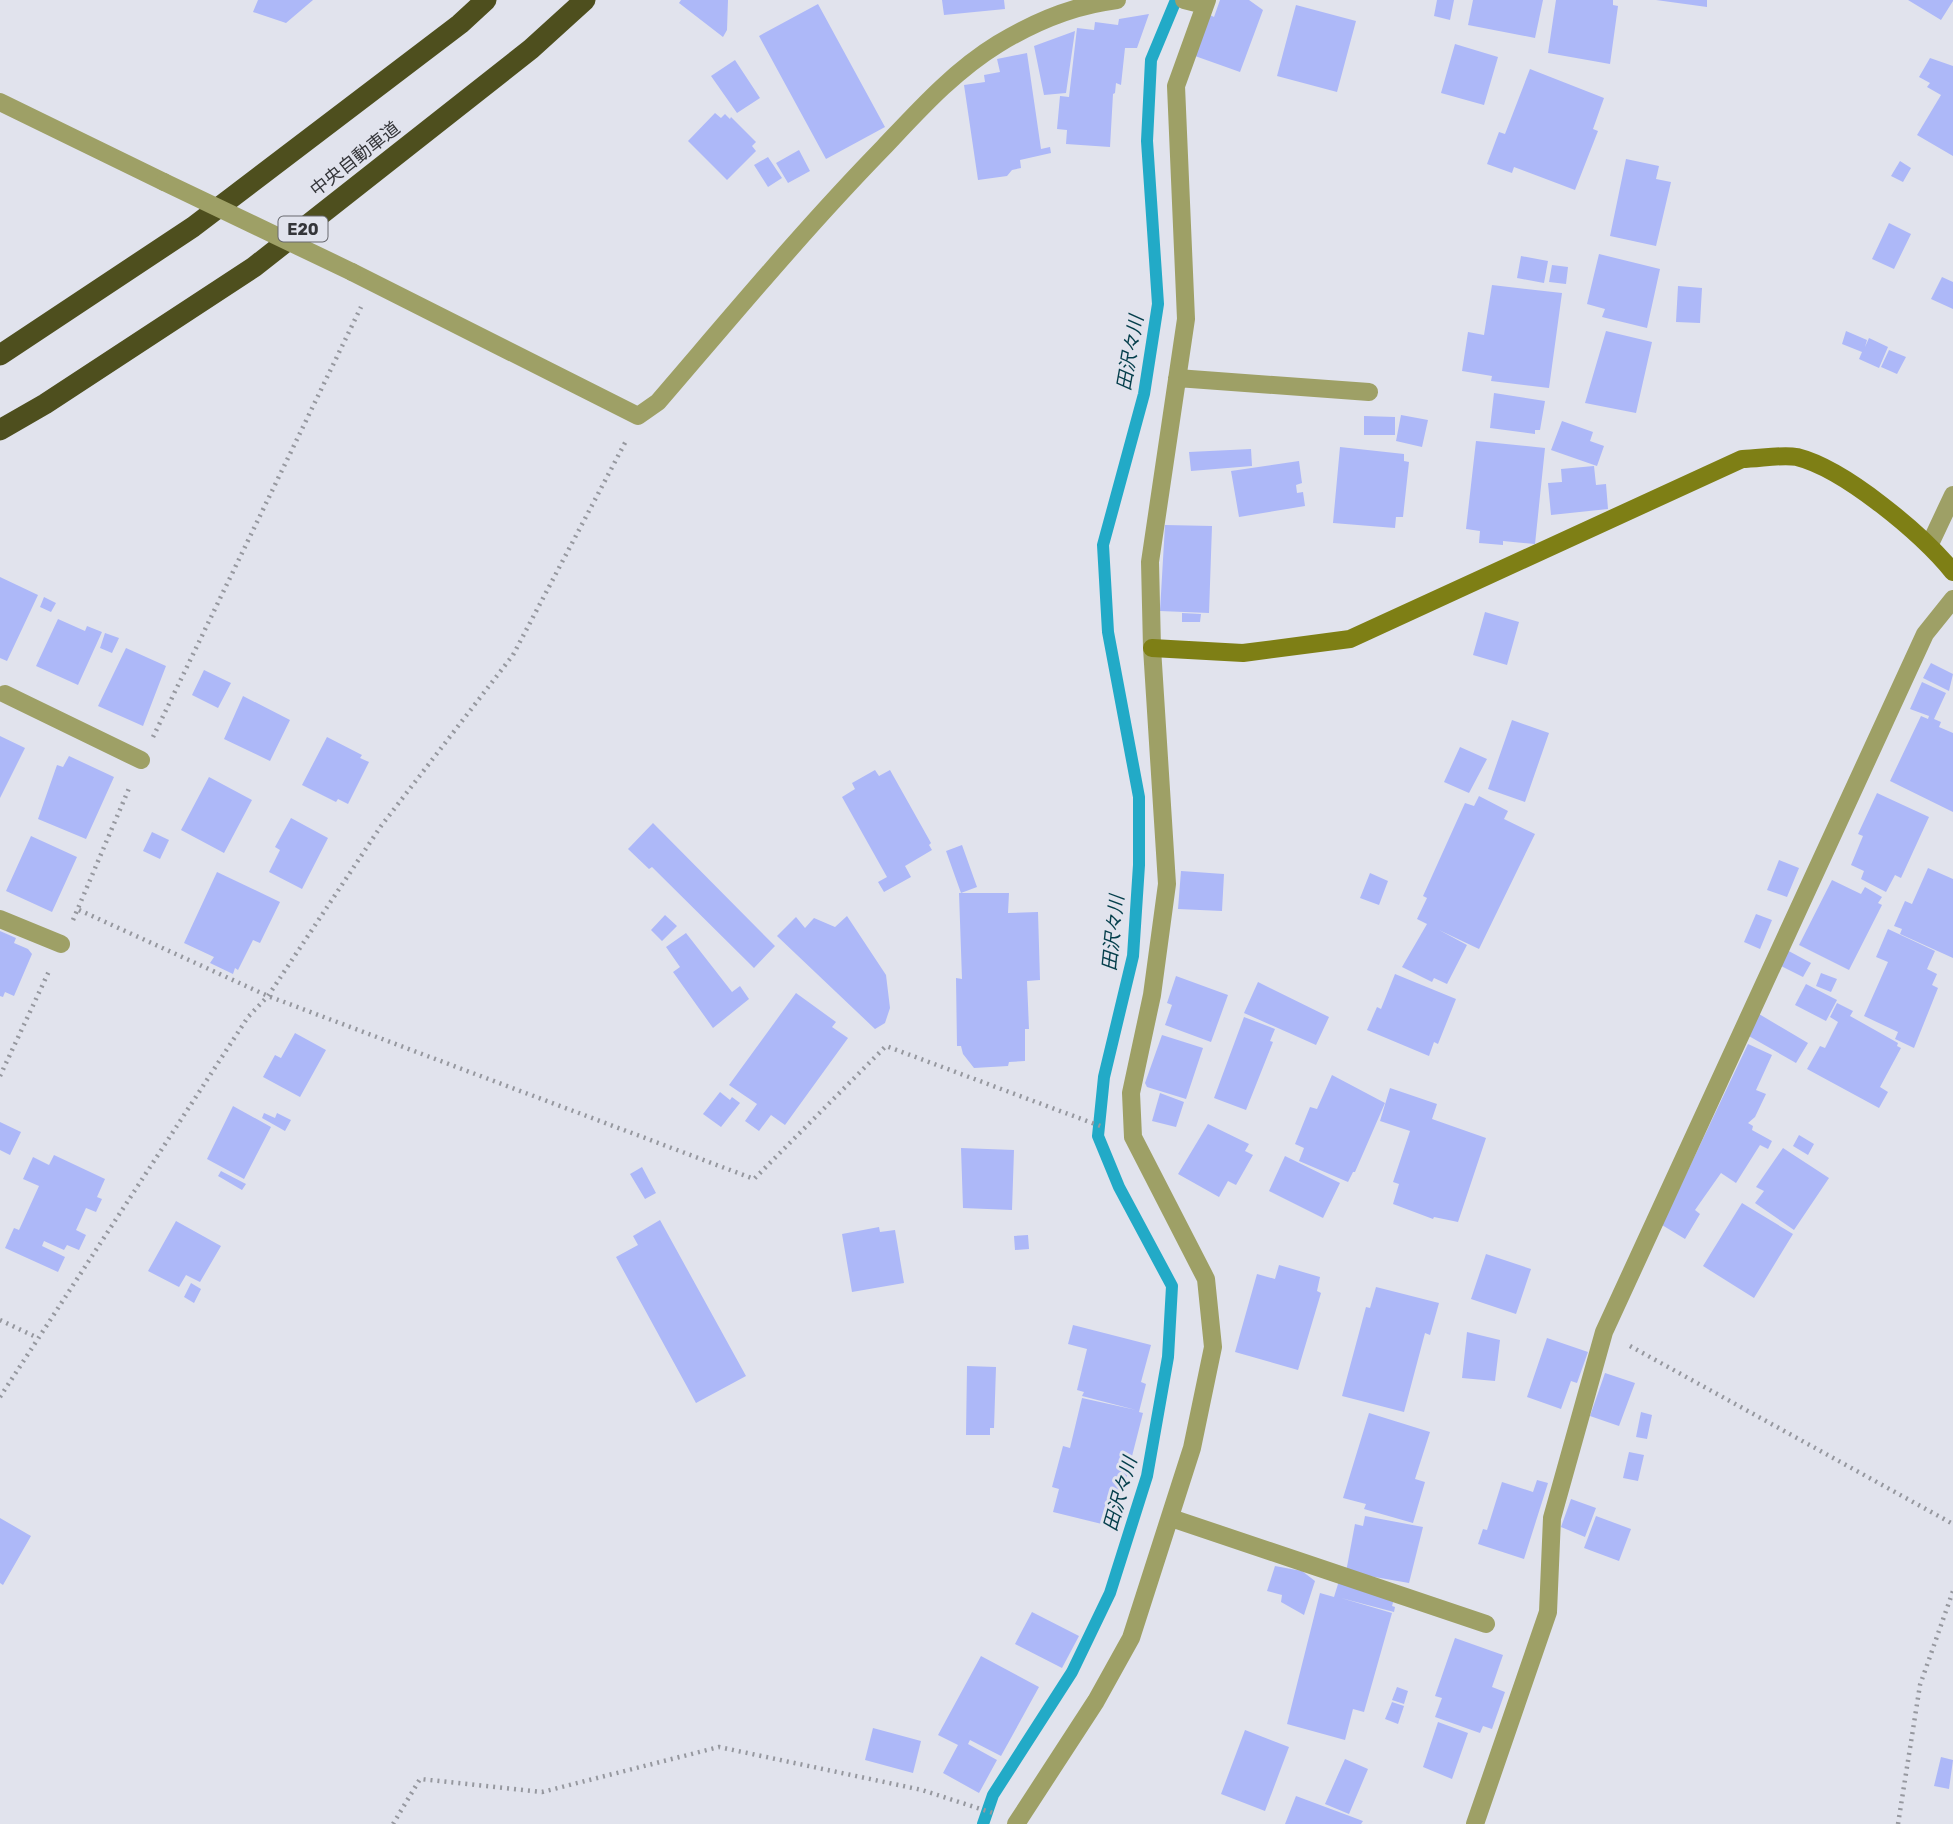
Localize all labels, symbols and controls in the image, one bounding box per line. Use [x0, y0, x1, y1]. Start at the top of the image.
street label: 中央自動車道 [306, 117, 404, 201]
road number: E20 [278, 216, 328, 242]
water label: 田沢々川 [1112, 312, 1148, 392]
water label: 田沢々川 [1098, 892, 1129, 972]
water label: 田沢々川 [1098, 1452, 1142, 1534]

